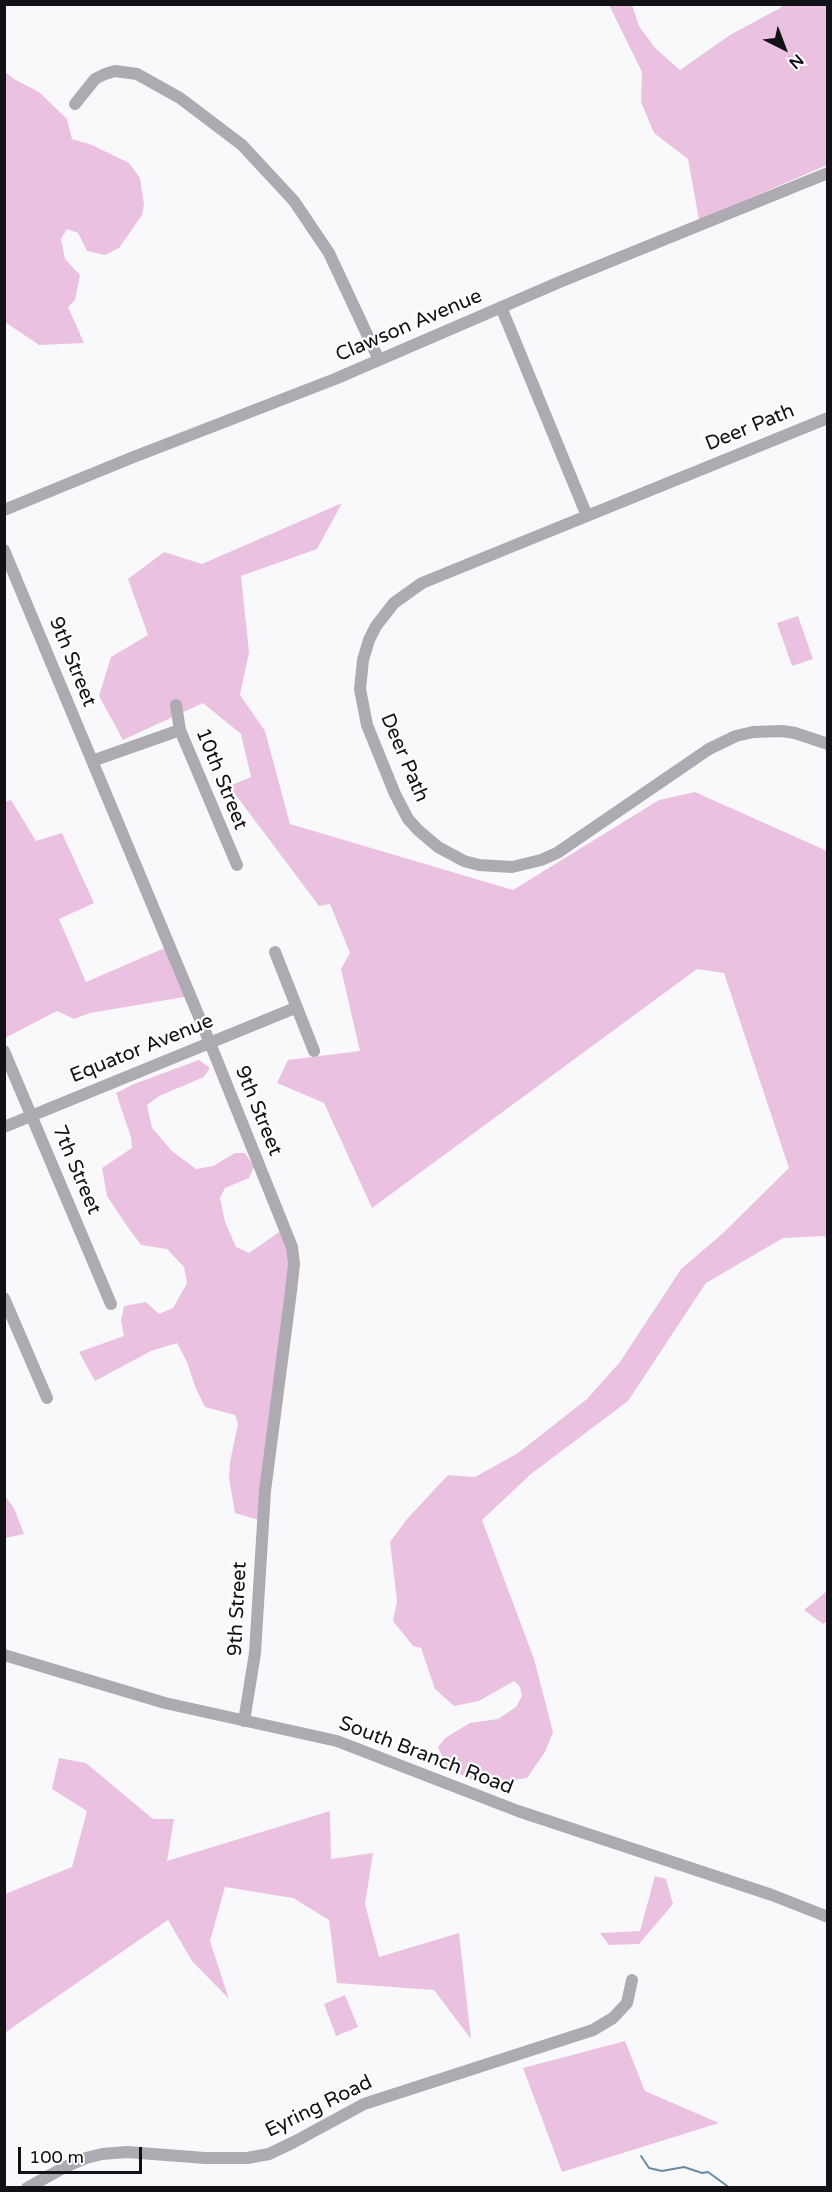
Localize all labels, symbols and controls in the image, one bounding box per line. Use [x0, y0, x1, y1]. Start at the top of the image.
north arrow [754, 18, 814, 78]
text: N [785, 50, 808, 73]
street label: Clawson Avenue [332, 284, 486, 368]
street label: Deer Path [702, 399, 798, 457]
street label: 9th Street [43, 614, 101, 710]
street label: Deer Path [375, 710, 433, 806]
street label: 10th Street [190, 725, 252, 833]
street label: Equator Avenue [67, 1009, 217, 1089]
street label: 9th Street [229, 1063, 287, 1159]
street label: 7th Street [46, 1122, 106, 1218]
street label: 9th Street [224, 1561, 252, 1657]
street label: South Branch Road [335, 1712, 517, 1800]
street label: Eyring Road [262, 2071, 376, 2143]
scale bar [21, 2135, 146, 2173]
text: 100 m [29, 2146, 84, 2168]

